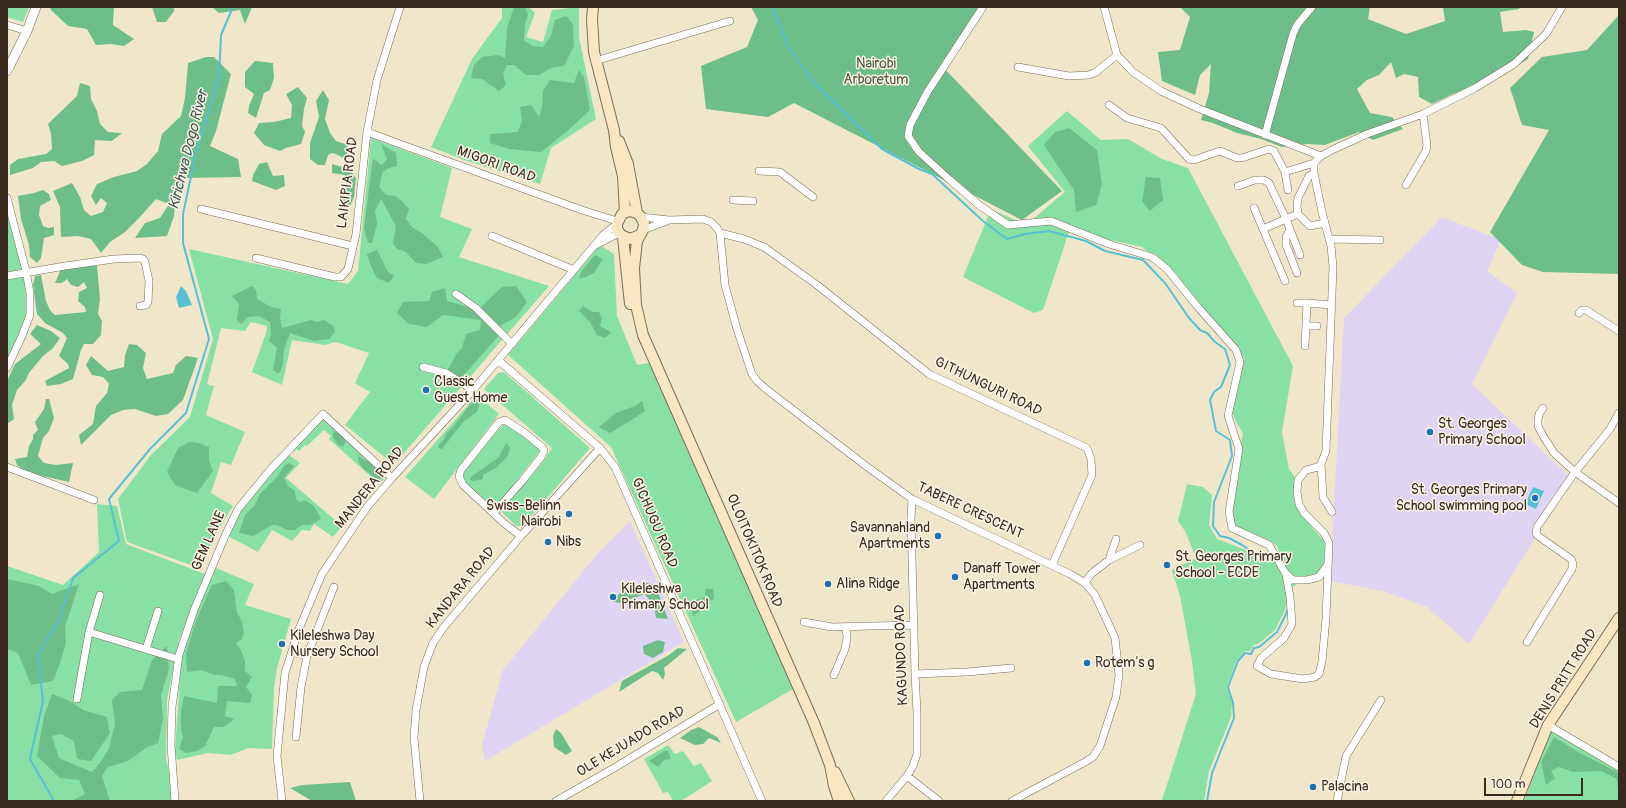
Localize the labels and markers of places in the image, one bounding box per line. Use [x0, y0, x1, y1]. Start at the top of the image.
place label: Classic Guest Home [434, 374, 507, 406]
marker: Classic Guest Home [421, 385, 431, 395]
place label: St. Georges Primary School [1438, 416, 1526, 448]
marker: St. Georges Primary School [1425, 427, 1435, 437]
place label: St. Georges Primary School swimming pool [1396, 482, 1527, 514]
marker: St. Georges Primary School swimming pool [1530, 493, 1540, 503]
place label: Swiss-Belinn Nairobi [486, 498, 561, 530]
marker: Swiss-Belinn Nairobi [564, 509, 574, 519]
place label: Savannahland Apartments [850, 520, 930, 552]
marker: Savannahland Apartments [933, 531, 943, 541]
place label: Nibs [556, 534, 581, 550]
marker: Nibs [543, 537, 553, 547]
place label: St. Georges Primary School - ECDE [1175, 549, 1291, 582]
marker: St. Georges Primary School - ECDE [1162, 560, 1172, 570]
place label: Danaff Tower Apartments [963, 561, 1040, 594]
marker: Danaff Tower Apartments [950, 572, 960, 582]
place label: Alina Ridge [836, 576, 900, 592]
marker: Alina Ridge [823, 579, 833, 589]
place label: Kileleshwa Primary School [621, 581, 709, 614]
marker: Kileleshwa Primary School [608, 592, 618, 602]
place label: Kileleshwa Day Nursery School [290, 628, 379, 660]
marker: Kileleshwa Day Nursery School [277, 639, 287, 649]
place label: Rotem's g [1095, 655, 1155, 671]
marker: Rotem's g [1082, 658, 1092, 668]
place label: Palacina [1321, 779, 1368, 795]
marker: Palacina [1308, 782, 1318, 792]

